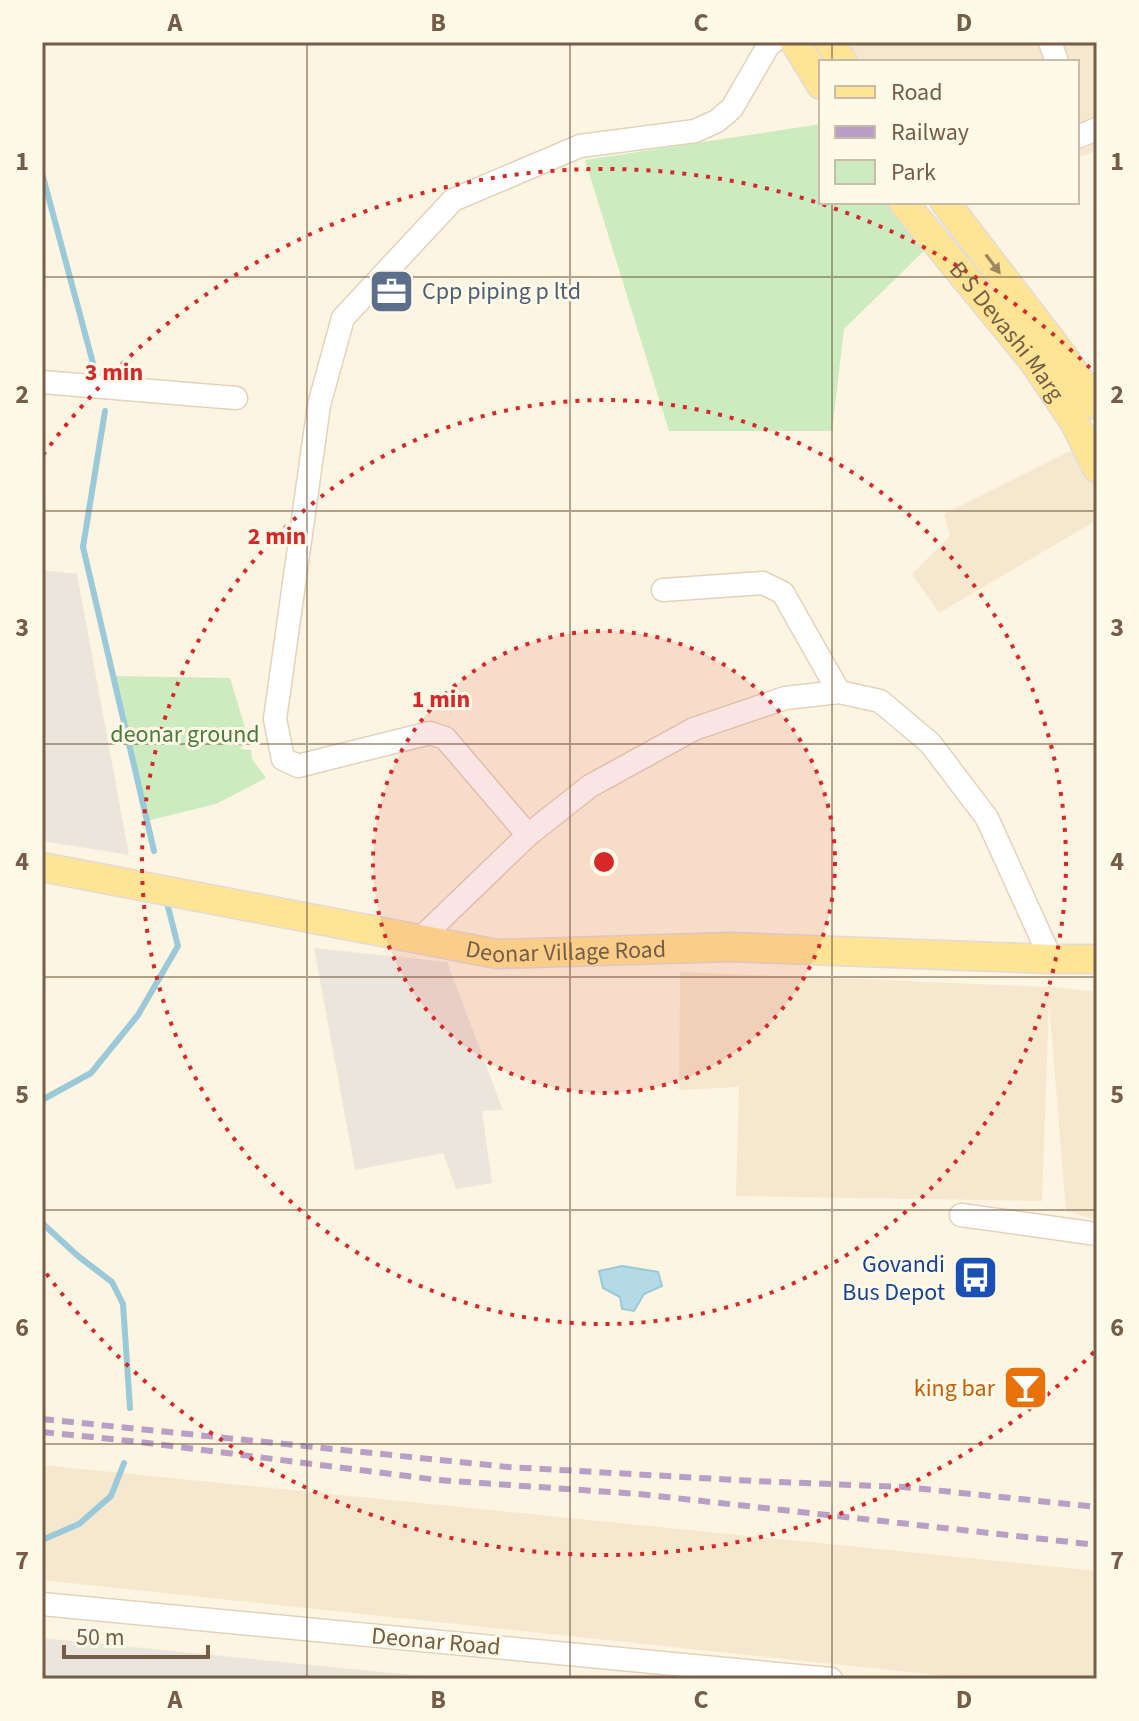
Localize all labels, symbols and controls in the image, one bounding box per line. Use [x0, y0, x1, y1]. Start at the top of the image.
text: A [167, 4, 184, 41]
text: B [430, 4, 446, 41]
text: C [693, 4, 709, 41]
text: D [956, 4, 972, 41]
legend [819, 60, 1079, 204]
text: Road [891, 75, 943, 110]
text: Railway [891, 115, 969, 150]
text: 1 [15, 143, 29, 180]
text: 1 [1110, 143, 1124, 180]
text: Park [891, 155, 936, 190]
street label: B S Devashi Marg [941, 254, 1073, 409]
one-way arrow [984, 254, 1000, 274]
office icon: Cpp piping p ltd [367, 267, 415, 315]
place label: Cpp piping p ltd [422, 274, 581, 309]
text: 3 min [85, 355, 143, 390]
text: 2 [15, 376, 29, 413]
text: 2 [1110, 376, 1124, 413]
text: 2 min [248, 519, 306, 554]
text: 3 [15, 609, 29, 646]
text: 3 [1110, 609, 1124, 646]
text: 1 min [412, 682, 470, 717]
park label: deonar ground [110, 717, 260, 752]
text: 4 [15, 843, 29, 880]
text: 4 [1110, 843, 1124, 880]
centre of rings [590, 848, 618, 876]
street label: Deonar Village Road [463, 931, 667, 972]
text: 5 [15, 1076, 29, 1113]
text: 5 [1110, 1076, 1124, 1113]
place label: Govandi Bus Depot [842, 1247, 945, 1310]
bus stop icon: Govandi Bus Depot [952, 1254, 1000, 1302]
text: 6 [15, 1309, 29, 1346]
text: 6 [1110, 1309, 1124, 1346]
bar icon: king bar [1002, 1364, 1050, 1412]
place label: king bar [914, 1371, 996, 1406]
text: 7 [15, 1542, 29, 1579]
text: 7 [1110, 1542, 1124, 1579]
scale bar [64, 1609, 208, 1659]
street label: Deonar Road [370, 1618, 502, 1665]
text: 50 m [76, 1620, 125, 1655]
text: A [167, 1681, 184, 1718]
text: B [430, 1681, 446, 1718]
text: C [693, 1681, 709, 1718]
text: D [956, 1681, 972, 1718]

